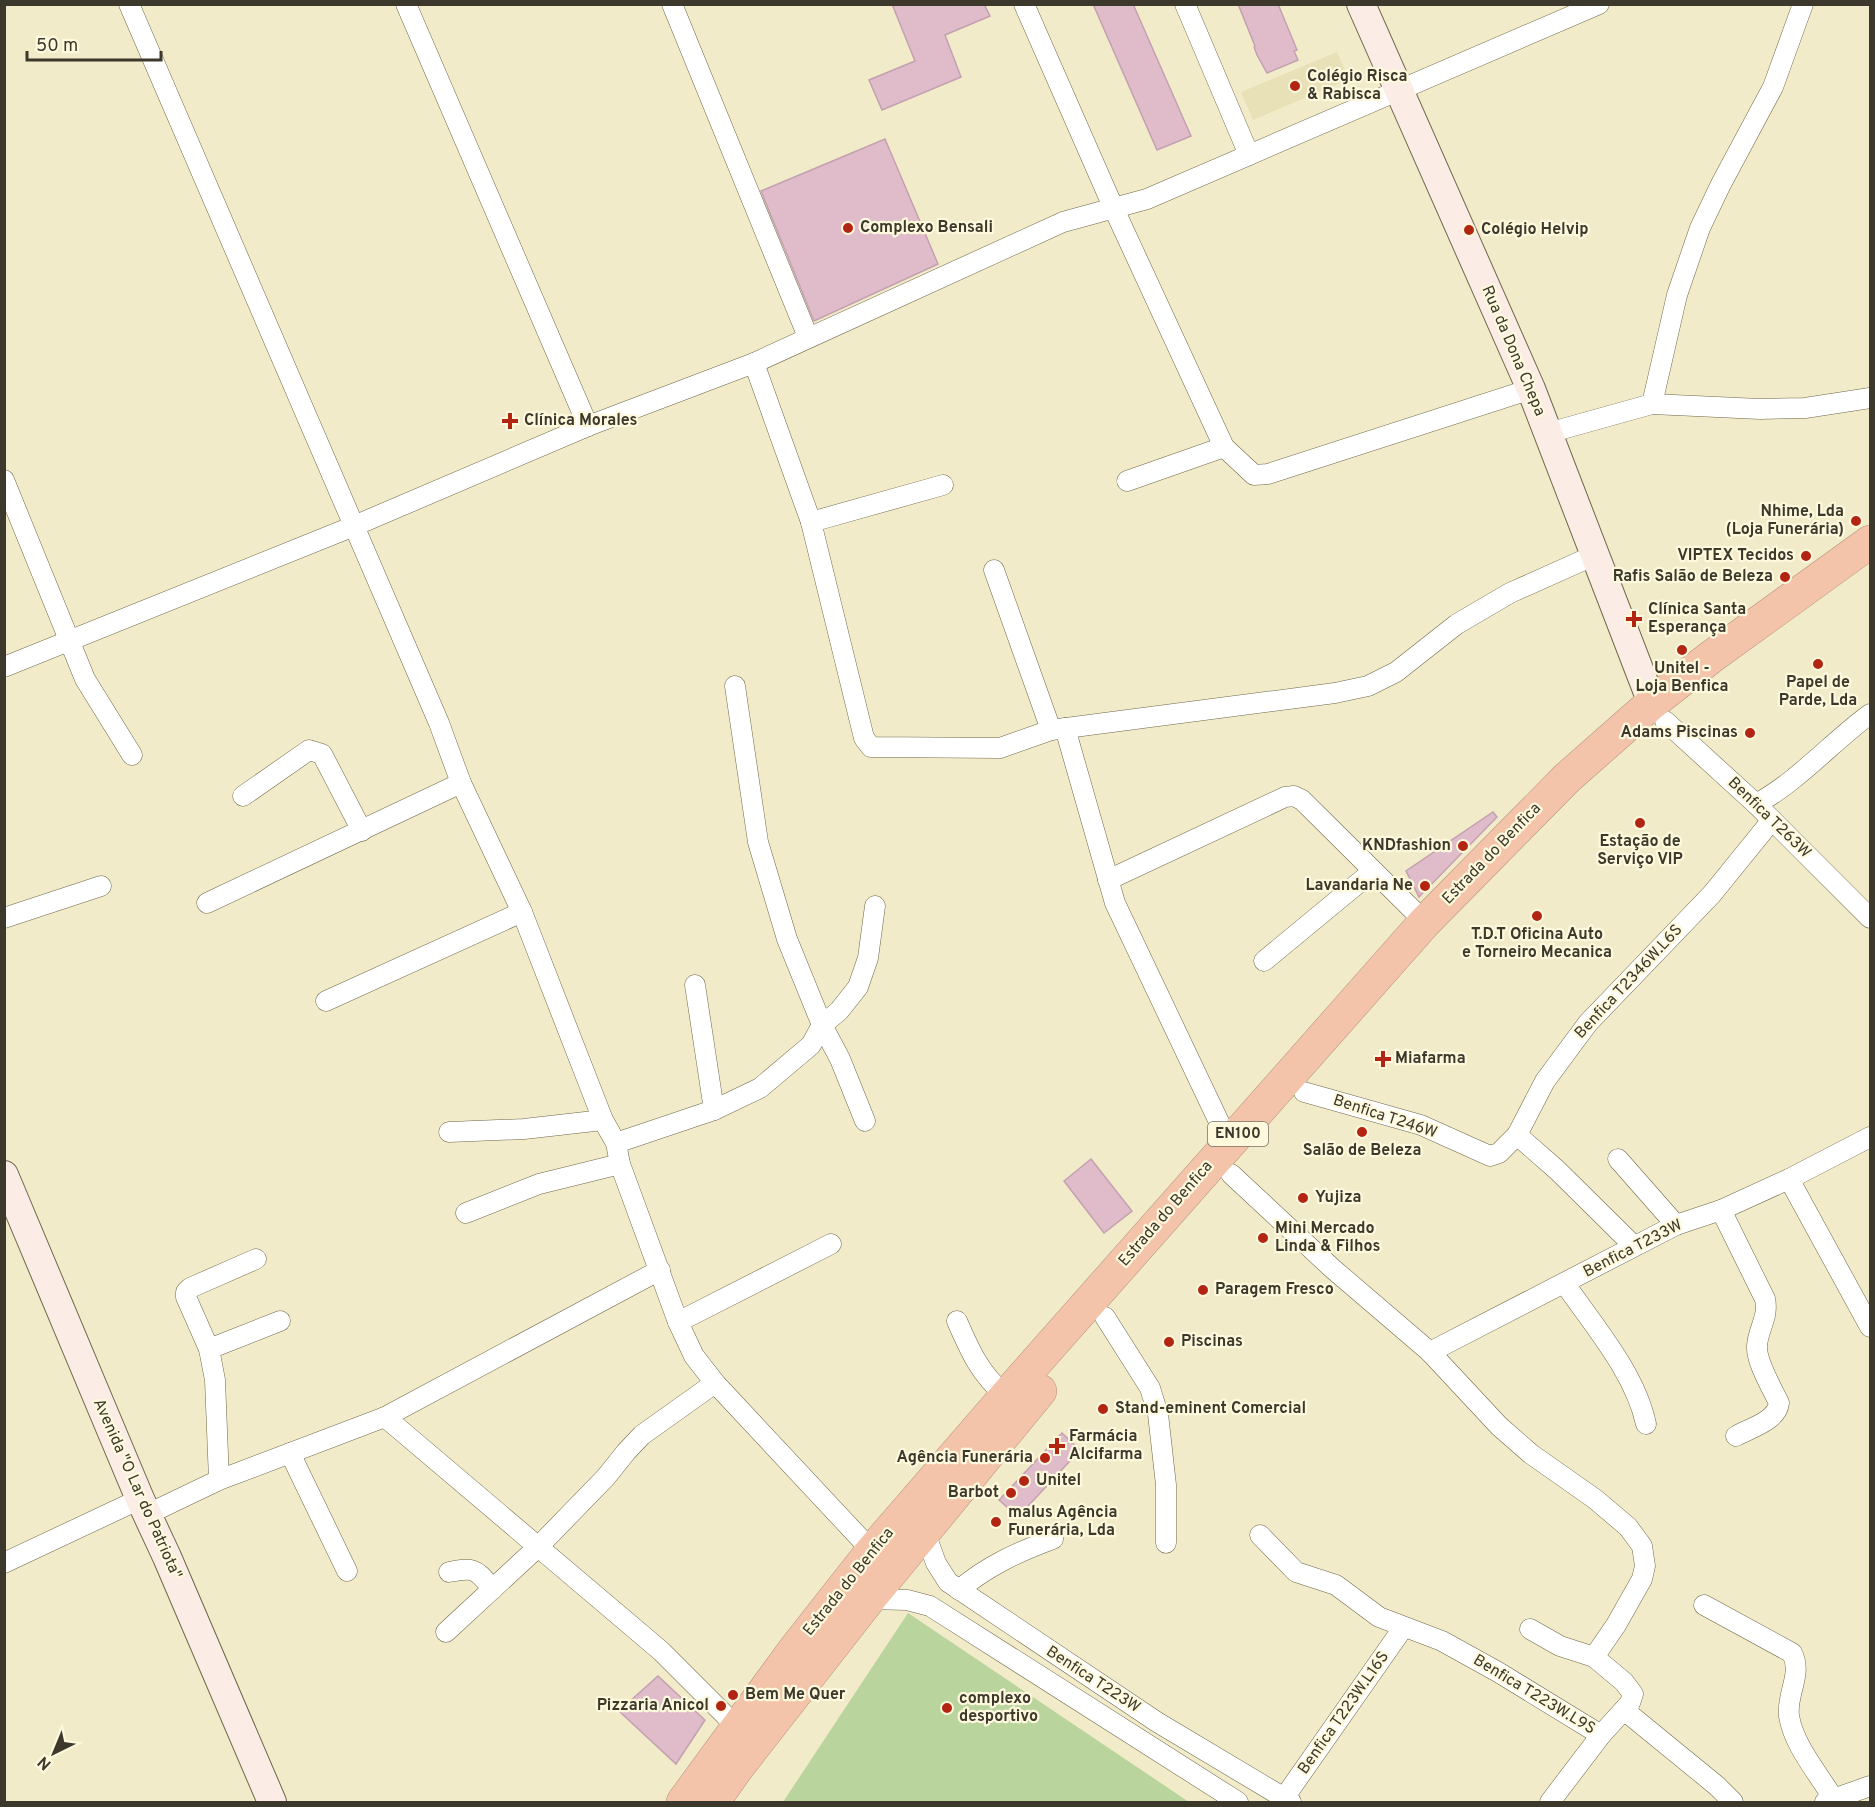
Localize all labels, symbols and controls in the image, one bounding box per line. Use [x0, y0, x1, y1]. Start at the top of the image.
scale bar [27, 24, 160, 62]
text: 50 m [36, 35, 78, 58]
place label: Colégio Risca & Rabisca [1307, 67, 1407, 105]
marker: Colégio Risca & Rabisca [1288, 79, 1302, 93]
place label: Complexo Bensali [860, 218, 993, 238]
place label: Colégio Helvip [1481, 220, 1588, 240]
marker: Complexo Bensali [841, 221, 855, 235]
marker: Colégio Helvip [1462, 223, 1476, 237]
street label: Rua da Dona Chepa [1476, 283, 1550, 419]
place label: Clínica Morales [524, 411, 638, 431]
marker: Clínica Morales [501, 412, 519, 430]
place label: Nhime, Lda (Loja Funerária) [1726, 502, 1844, 540]
marker: Nhime, Lda (Loja Funerária) [1849, 514, 1863, 528]
place label: VIPTEX Tecidos [1677, 546, 1794, 566]
marker: VIPTEX Tecidos [1799, 549, 1813, 563]
place label: Rafis Salão de Beleza [1613, 567, 1773, 587]
marker: Rafis Salão de Beleza [1778, 570, 1792, 584]
place label: Clínica Santa Esperança [1648, 600, 1746, 638]
marker: Clínica Santa Esperança [1625, 610, 1643, 628]
marker: Unitel - Loja Benfica [1675, 643, 1689, 657]
marker: Papel de Parde, Lda [1811, 657, 1825, 671]
place label: Unitel - Loja Benfica [1636, 659, 1728, 697]
place label: Papel de Parde, Lda [1779, 673, 1857, 711]
place label: Adams Piscinas [1621, 723, 1738, 743]
marker: Adams Piscinas [1743, 726, 1757, 740]
street label: Benfica T263W [1723, 773, 1815, 863]
street label: Estrada do Benfica [1438, 799, 1546, 909]
marker: Estação de Serviço VIP [1633, 816, 1647, 830]
place label: Estação de Serviço VIP [1597, 832, 1683, 870]
place label: KNDfashion [1362, 836, 1451, 856]
marker: KNDfashion [1456, 839, 1470, 853]
place label: Lavandaria Ne [1305, 876, 1413, 896]
marker: Lavandaria Ne [1418, 879, 1432, 893]
marker: T.D.T Oficina Auto e Torneiro Mecanica [1530, 909, 1544, 923]
street label: Benfica T2346W.L6S [1571, 921, 1687, 1043]
place label: T.D.T Oficina Auto e Torneiro Mecanica [1462, 925, 1612, 963]
place label: Miafarma [1395, 1049, 1466, 1069]
marker: Miafarma [1376, 1052, 1390, 1066]
street label: Benfica T246W [1330, 1091, 1440, 1143]
road number: EN100 [1208, 1122, 1268, 1146]
marker: Salão de Beleza [1355, 1125, 1369, 1139]
place label: Salão de Beleza [1303, 1141, 1421, 1161]
street label: Estrada do Benfica [1115, 1157, 1217, 1271]
place label: Yujiza [1315, 1188, 1362, 1208]
marker: Yujiza [1296, 1191, 1310, 1205]
street label: Benfica T233W [1580, 1215, 1686, 1283]
place label: Mini Mercado Linda & Filhos [1275, 1219, 1380, 1257]
marker: Mini Mercado Linda & Filhos [1256, 1231, 1270, 1245]
place label: Paragem Fresco [1215, 1280, 1334, 1300]
marker: Paragem Fresco [1196, 1283, 1210, 1297]
place label: Piscinas [1181, 1332, 1243, 1352]
marker: Piscinas [1162, 1335, 1176, 1349]
street label: Avenida "O Lar do Patriota" [88, 1396, 186, 1582]
place label: Stand-eminent Comercial [1115, 1399, 1306, 1419]
marker: Stand-eminent Comercial [1096, 1402, 1110, 1416]
place label: Farmácia Alcifarma [1069, 1427, 1142, 1465]
marker: Farmácia Alcifarma [1050, 1439, 1064, 1453]
place label: Agência Funerária [896, 1448, 1033, 1468]
marker: Agência Funerária [1038, 1451, 1052, 1465]
place label: Unitel [1036, 1471, 1081, 1491]
marker: Unitel [1017, 1474, 1031, 1488]
place label: Barbot [948, 1483, 999, 1503]
marker: Barbot [1004, 1486, 1018, 1500]
place label: malus Agência Funerária, Lda [1008, 1503, 1117, 1541]
marker: malus Agência Funerária, Lda [989, 1515, 1003, 1529]
street label: Estrada do Benfica [799, 1524, 899, 1640]
street label: Benfica T223W [1042, 1642, 1144, 1718]
street label: Benfica T223W.L16S [1294, 1648, 1394, 1778]
street label: Benfica T223W.L9S [1469, 1651, 1599, 1739]
place label: Bem Me Quer [745, 1685, 846, 1705]
marker: Bem Me Quer [726, 1688, 740, 1702]
place label: complexo desportivo [959, 1689, 1038, 1727]
place label: Pizzaria Anicol [597, 1696, 709, 1716]
marker: Pizzaria Anicol [714, 1699, 728, 1713]
marker: complexo desportivo [940, 1701, 954, 1715]
north arrow [24, 1723, 84, 1783]
text: N [34, 1751, 56, 1774]

